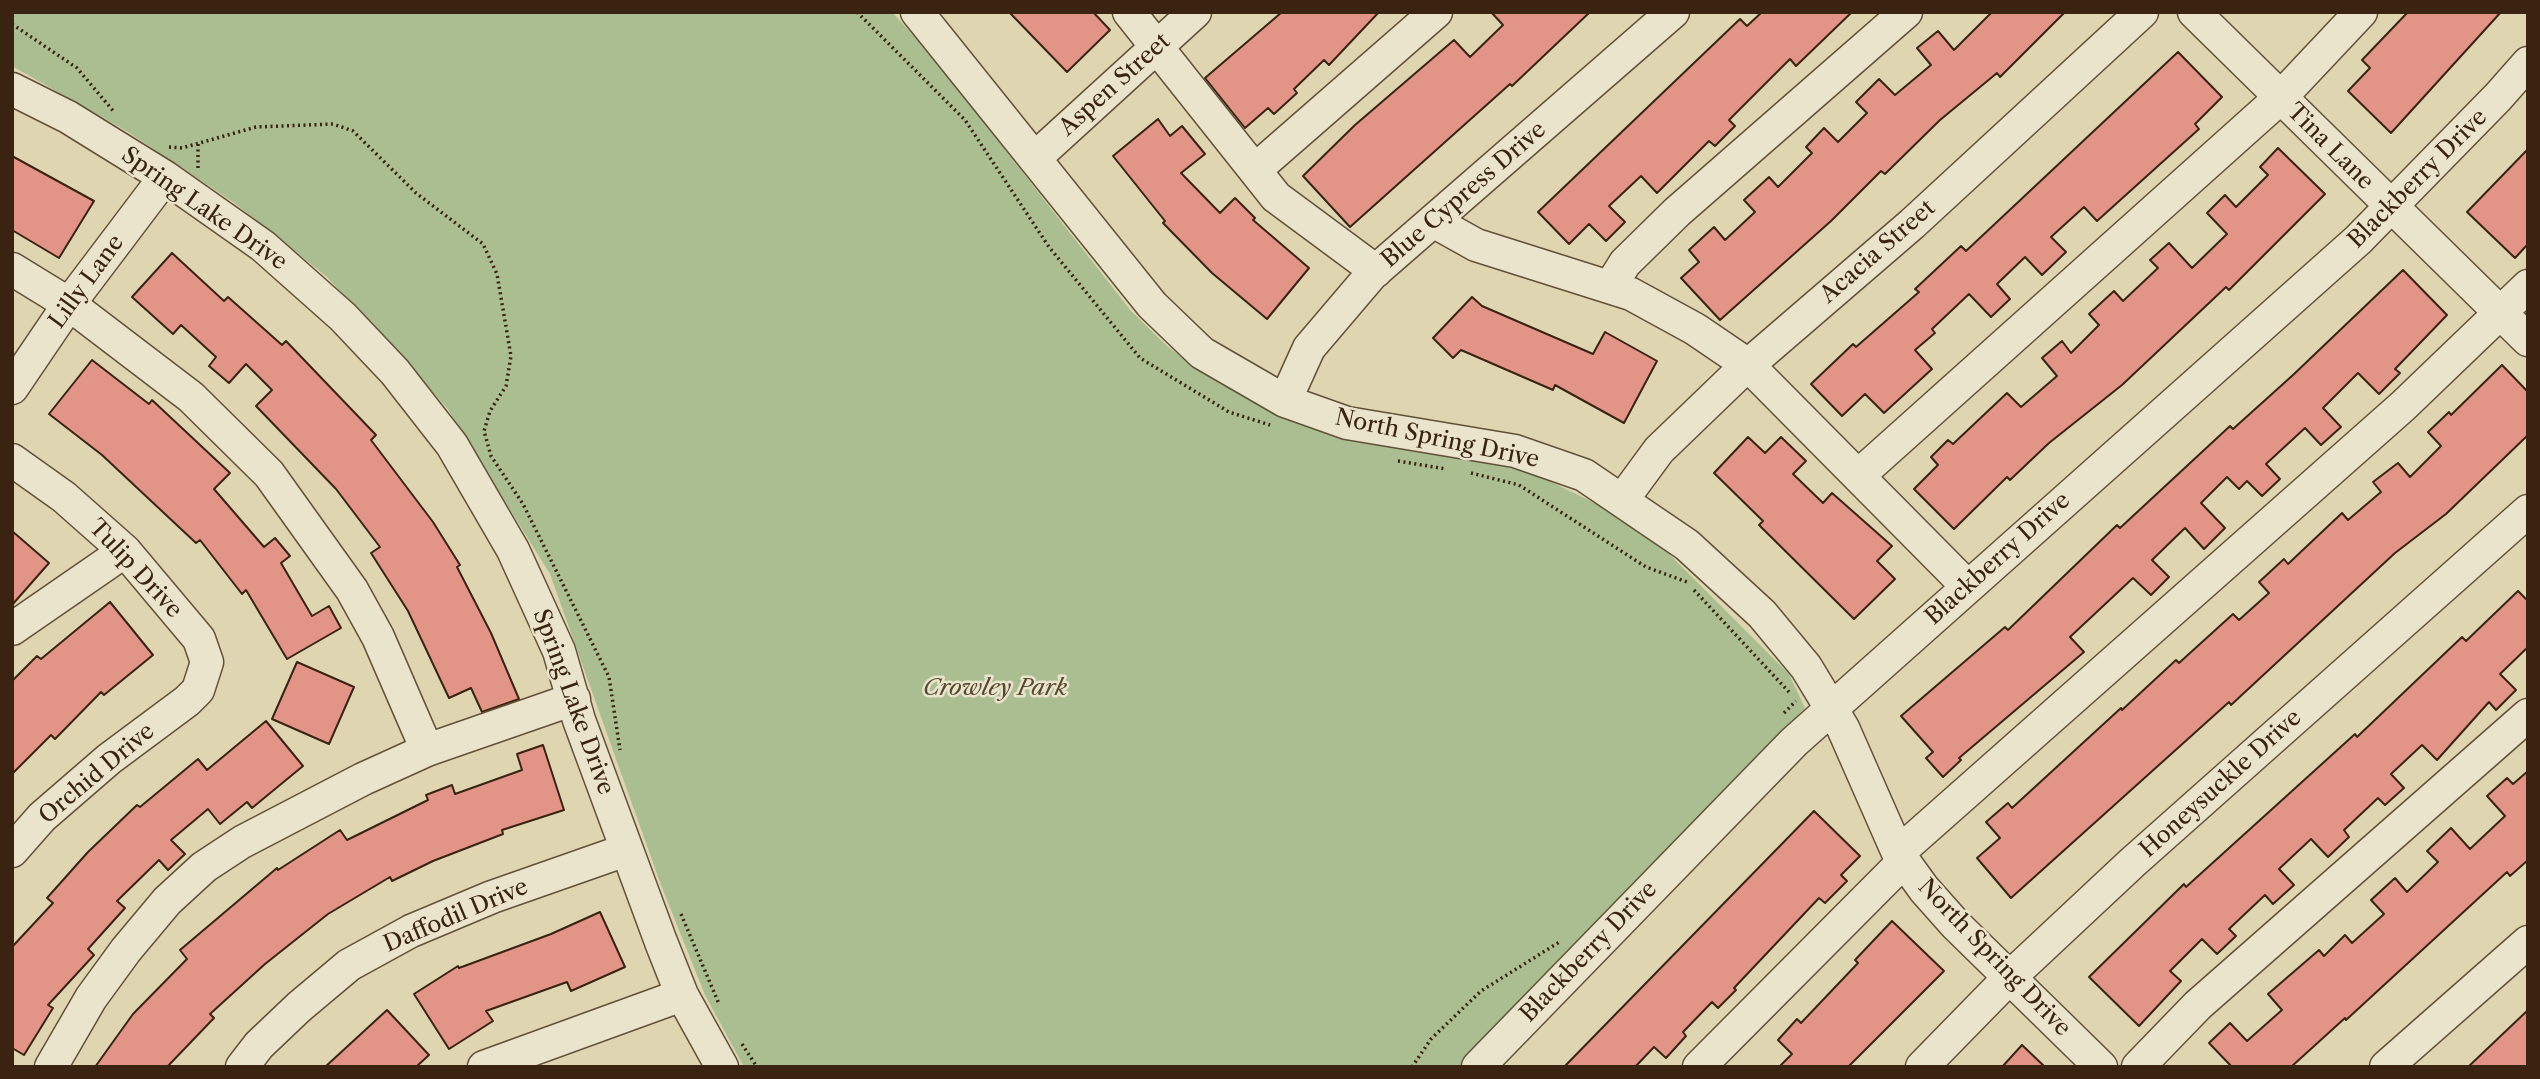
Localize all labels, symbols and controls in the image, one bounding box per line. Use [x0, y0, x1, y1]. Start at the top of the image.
street label: Aspen Street [1054, 28, 1176, 142]
street label: Tina Lane [2281, 98, 2379, 196]
street label: Blackberry Drive [2343, 104, 2493, 254]
street label: Blue Cypress Drive [1376, 116, 1552, 274]
street label: Spring Lake Drive [116, 142, 292, 276]
street label: Acacia Street [1815, 195, 1941, 309]
street label: Lilly Lane [44, 230, 130, 334]
street label: North Spring Drive [1332, 404, 1542, 474]
street label: Blackberry Drive [1920, 487, 2076, 631]
street label: Tulip Drive [82, 514, 188, 624]
street label: Spring Lake Drive [527, 605, 619, 799]
park label: Crowley Park [923, 674, 1067, 702]
street label: Honeysuckle Drive [2135, 704, 2307, 864]
street label: Orchid Drive [34, 718, 160, 830]
street label: Daffodil Drive [380, 873, 532, 959]
street label: North Spring Drive [1912, 874, 2076, 1042]
street label: Blackberry Drive [1515, 876, 1663, 1028]

